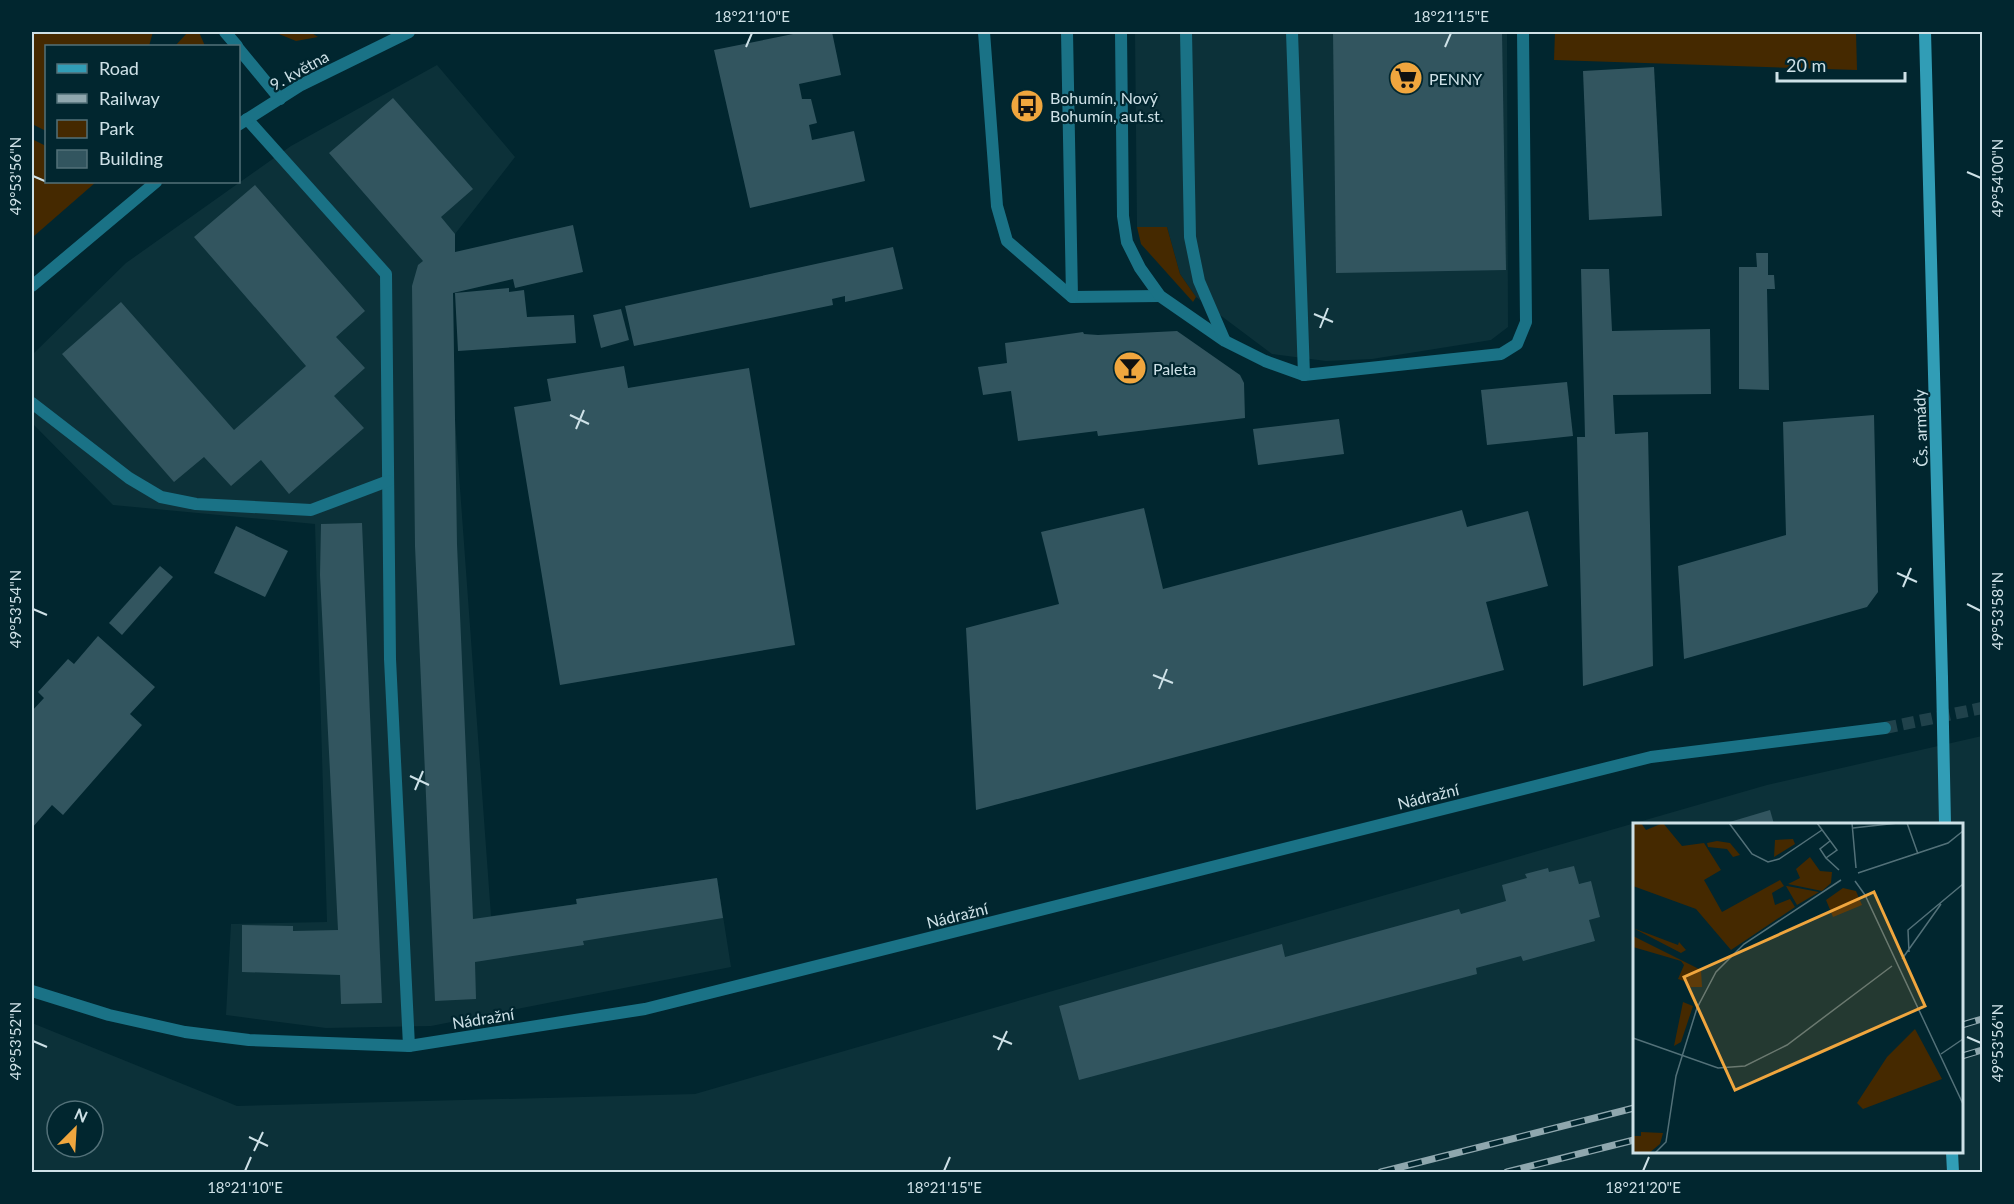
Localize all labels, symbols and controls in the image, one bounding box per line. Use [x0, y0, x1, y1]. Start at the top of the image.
text: 18°21'10"E [714, 7, 790, 25]
text: 18°21'15"E [1413, 7, 1489, 25]
legend [45, 45, 240, 183]
scale bar [1777, 45, 1904, 83]
street label: 9. května [266, 46, 332, 94]
text: 20 m [1786, 54, 1826, 76]
text: Road [99, 57, 139, 79]
supermarket icon: PENNY [1388, 60, 1424, 96]
place label: PENNY [1429, 69, 1482, 88]
text: Railway [99, 87, 160, 109]
bus stop icon: Bohumín, Nový Bohumín, aut.st. [1009, 88, 1045, 124]
place label: Bohumín, Nový Bohumín, aut.st. [1050, 88, 1164, 125]
text: Park [99, 117, 135, 139]
text: 49°53'56"N [6, 137, 24, 215]
text: 49°54'00"N [1988, 139, 2006, 217]
text: Building [99, 147, 163, 169]
bar icon: Paleta [1112, 350, 1148, 386]
place label: Paleta [1153, 359, 1196, 378]
street label: Čs. armády [1909, 388, 1931, 467]
text: 49°53'54"N [6, 570, 24, 648]
text: 49°53'58"N [1988, 572, 2006, 650]
street label: Nádražní [1395, 779, 1462, 813]
inset map [1633, 823, 1963, 1153]
street label: Nádražní [924, 898, 991, 932]
text: 49°53'52"N [6, 1002, 24, 1080]
street label: Nádražní [451, 1004, 517, 1032]
text: 49°53'56"N [1988, 1004, 2006, 1082]
north arrow [45, 1099, 105, 1159]
text: N [72, 1104, 91, 1126]
text: 18°21'10"E [207, 1178, 283, 1196]
text: 18°21'15"E [906, 1178, 982, 1196]
text: 18°21'20"E [1605, 1178, 1681, 1196]

